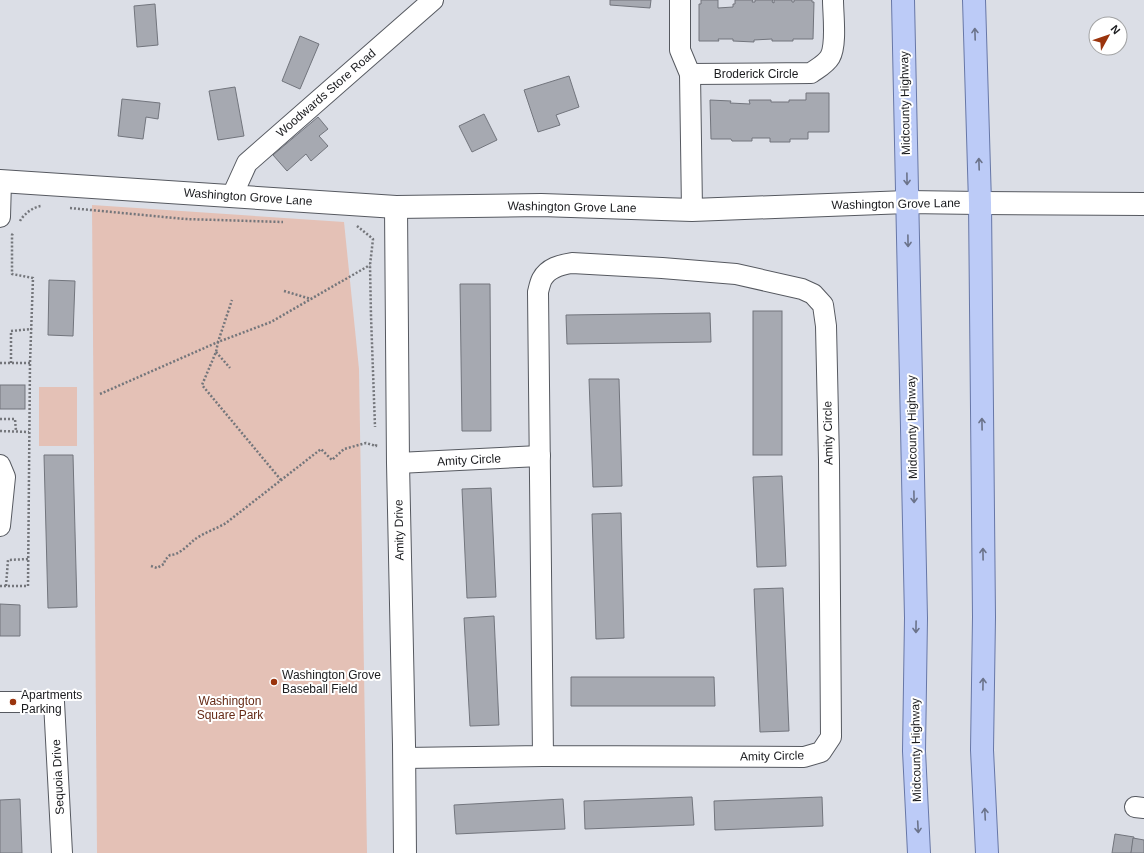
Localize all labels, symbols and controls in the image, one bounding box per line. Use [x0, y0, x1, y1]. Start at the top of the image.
north arrow [1088, 16, 1128, 56]
text: N [1109, 23, 1123, 37]
one-way arrow [971, 28, 979, 41]
street label: Woodwards Store Road [273, 46, 379, 140]
street label: Midcounty Highway [897, 51, 913, 155]
street label: Broderick Circle [714, 67, 799, 81]
one-way arrow [975, 158, 983, 171]
one-way arrow [903, 172, 911, 185]
street label: Washington Grove Lane [183, 186, 313, 209]
street label: Washington Grove Lane [831, 196, 961, 212]
street label: Washington Grove Lane [507, 199, 637, 215]
one-way arrow [904, 234, 912, 247]
street label: Midcounty Highway [904, 375, 920, 479]
street label: Amity Circle [820, 401, 836, 465]
one-way arrow [978, 418, 986, 431]
street label: Amity Circle [437, 451, 502, 469]
one-way arrow [910, 490, 917, 503]
street label: Amity Drive [391, 499, 407, 561]
one-way arrow [980, 548, 987, 561]
one-way arrow [912, 620, 920, 633]
place label: Washington Grove Baseball Field [282, 668, 381, 696]
marker: Washington Grove Baseball Field [269, 677, 279, 687]
one-way arrow [979, 678, 987, 691]
place label: Apartments Parking [21, 688, 82, 716]
park label: Washington Square Park [197, 694, 264, 722]
marker: Apartments Parking [8, 697, 18, 707]
street label: Midcounty Highway [908, 698, 924, 802]
street label: Sequoia Drive [49, 739, 67, 815]
street label: Amity Circle [740, 748, 804, 764]
one-way arrow [982, 808, 989, 821]
one-way arrow [914, 820, 922, 833]

